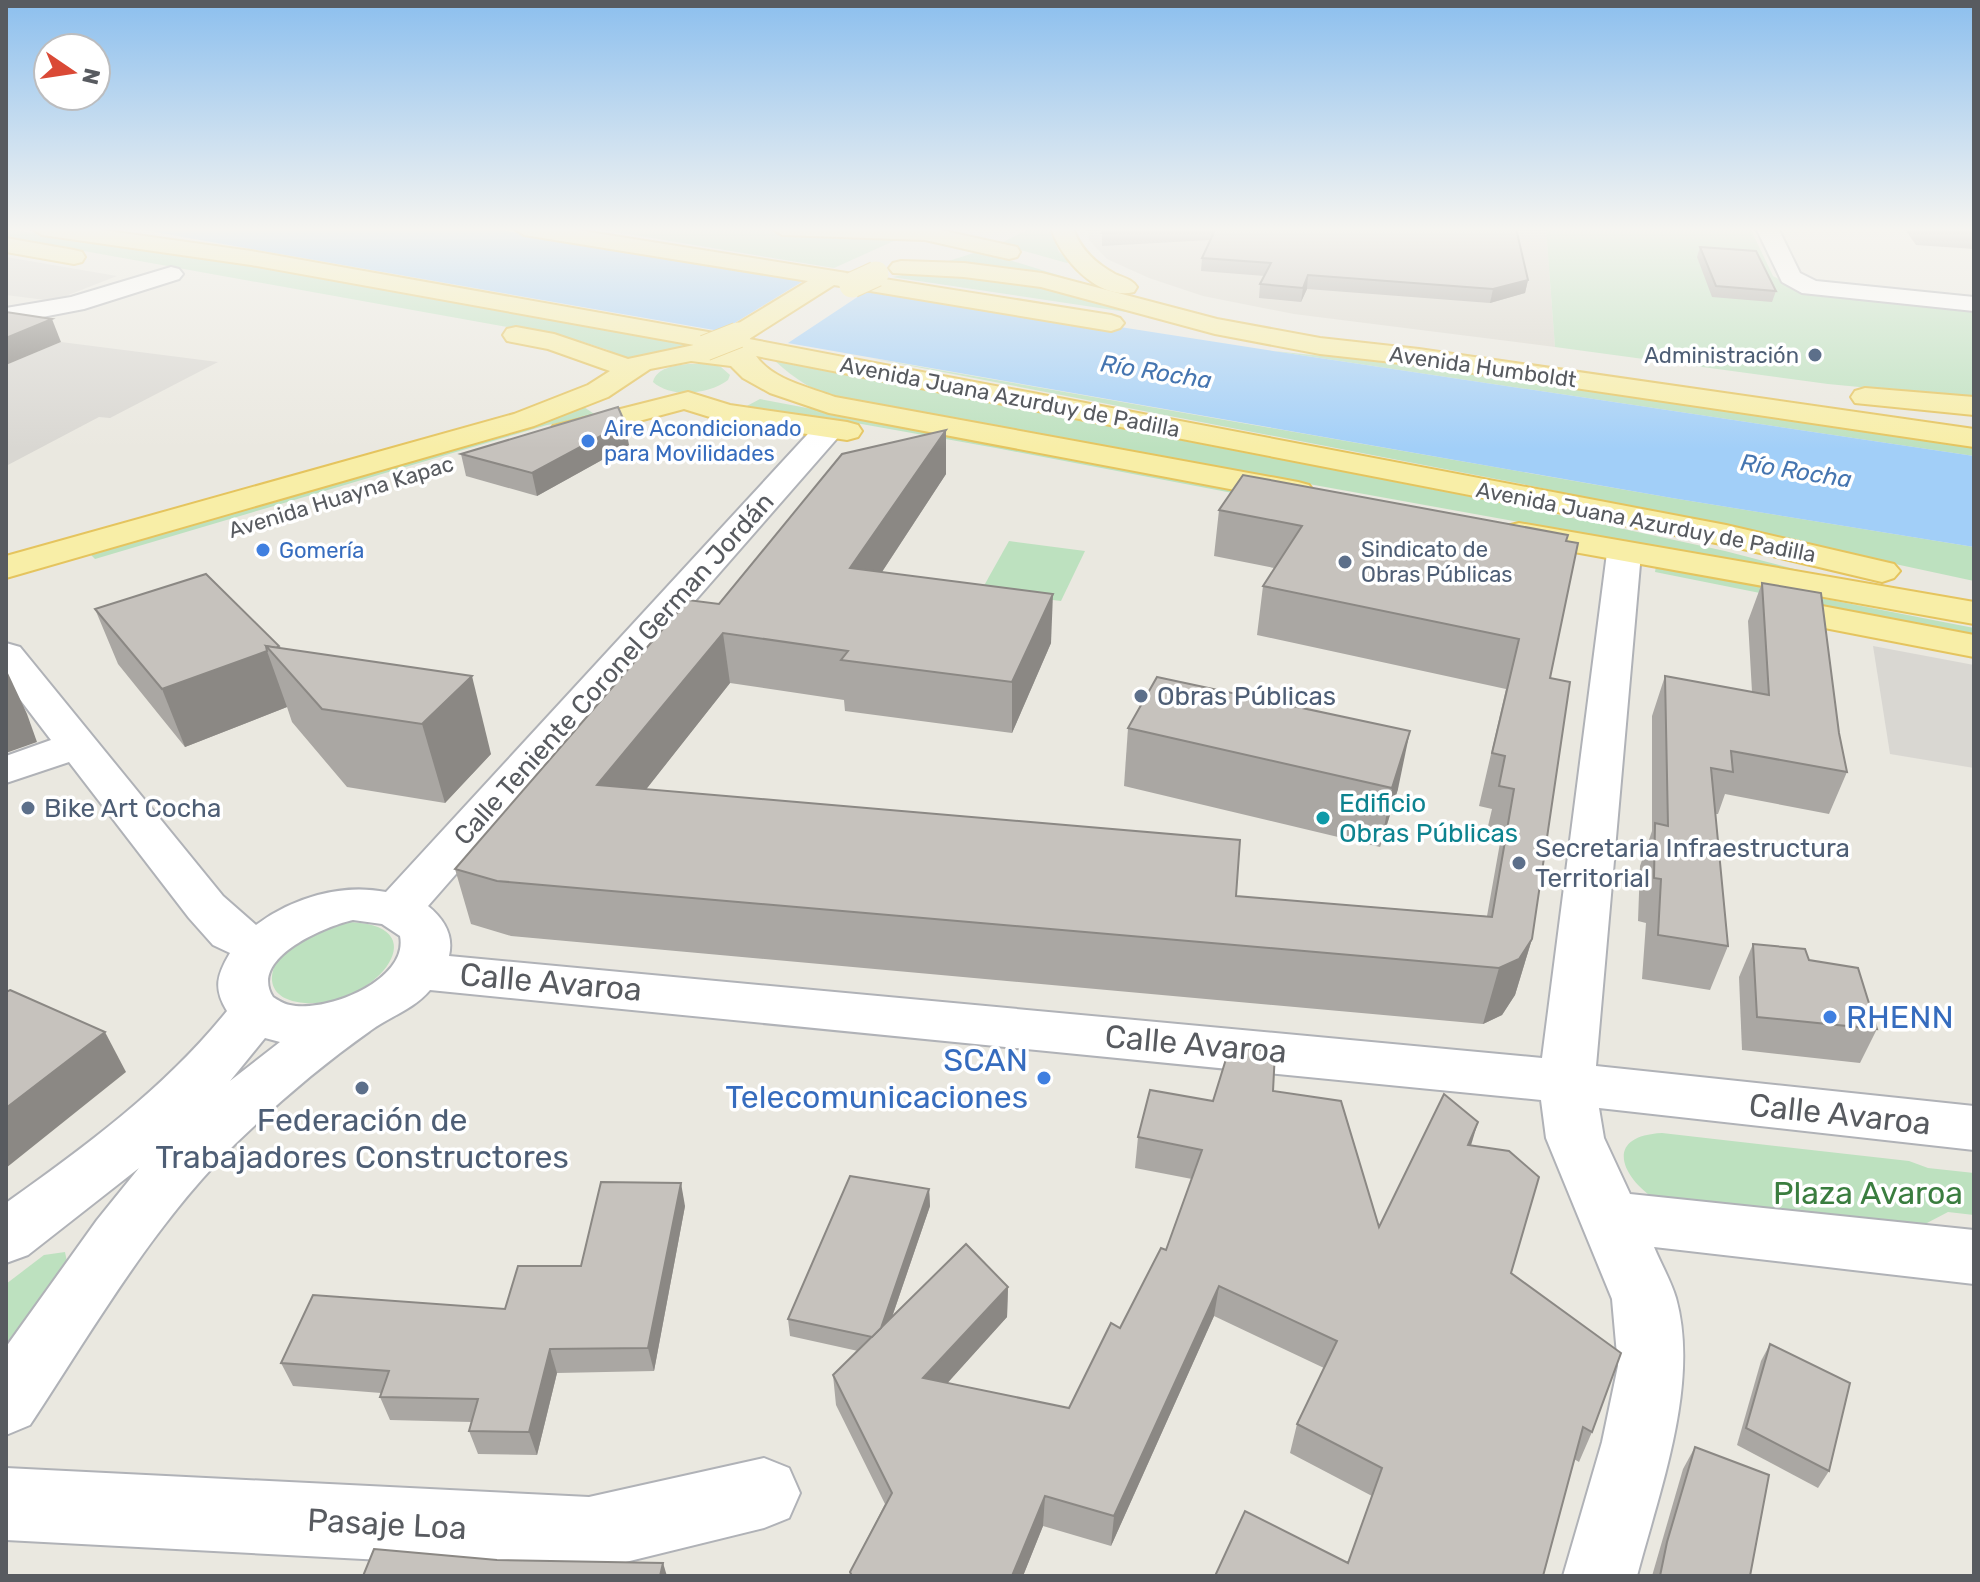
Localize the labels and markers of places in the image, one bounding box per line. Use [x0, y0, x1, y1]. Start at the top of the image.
place label: Administración [1644, 342, 1799, 369]
marker: Administración [1806, 346, 1824, 364]
place label: Aire Acondicionado para Movilidades [604, 415, 802, 467]
marker: Aire Acondicionado para Movilidades [579, 432, 597, 450]
place label: Sindicato de Obras Públicas [1361, 536, 1513, 588]
place label: Gomería [279, 537, 364, 564]
marker: Gomería [254, 541, 272, 559]
marker: Sindicato de Obras Públicas [1336, 553, 1354, 571]
place label: Obras Públicas [1157, 681, 1336, 712]
marker: Obras Públicas [1132, 687, 1150, 705]
place label: Edificio Obras Públicas [1339, 788, 1518, 849]
place label: Bike Art Cocha [44, 793, 221, 824]
marker: Bike Art Cocha [19, 799, 37, 817]
marker: Edificio Obras Públicas [1314, 809, 1332, 827]
place label: Secretaria Infraestructura Territorial [1535, 833, 1850, 894]
marker: Secretaria Infraestructura Territorial [1510, 854, 1528, 872]
place label: RHENN [1846, 998, 1954, 1036]
marker: RHENN [1821, 1008, 1839, 1026]
place label: SCAN Telecomunicaciones [725, 1041, 1028, 1116]
marker: SCAN Telecomunicaciones [1035, 1069, 1053, 1087]
marker: Federación de Trabajadores Constructores [353, 1079, 371, 1097]
place label: Federación de Trabajadores Constructores [155, 1101, 569, 1176]

